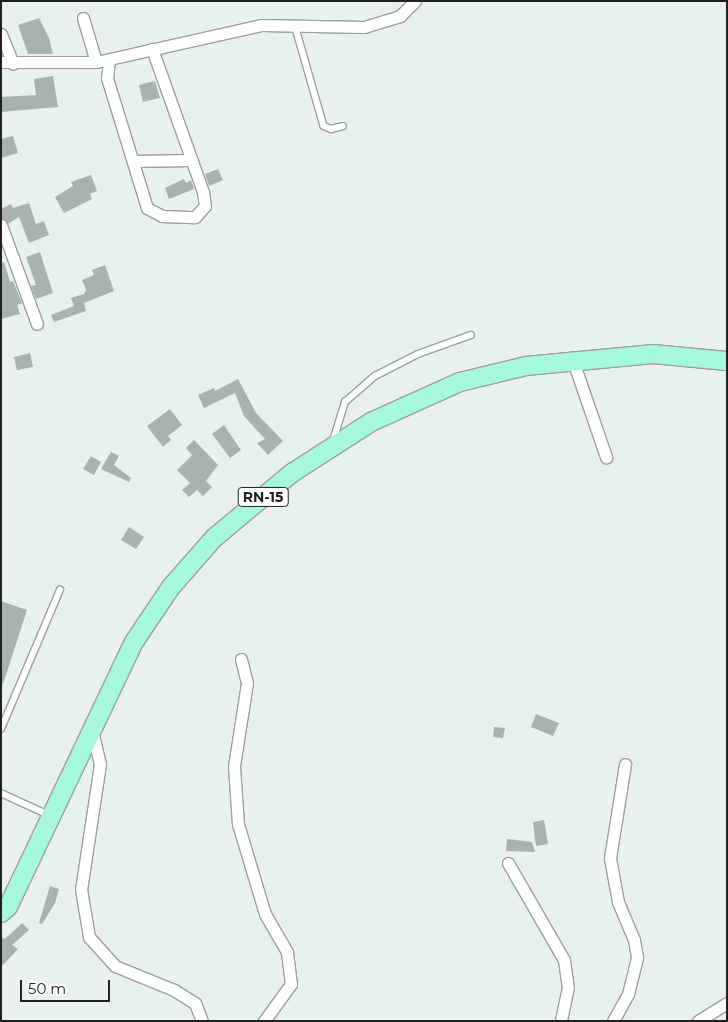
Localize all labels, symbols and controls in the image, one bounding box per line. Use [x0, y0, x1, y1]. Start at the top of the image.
road number: RN-15 [237, 486, 289, 508]
scale bar [22, 970, 112, 1002]
text: 50 m [28, 979, 66, 998]

